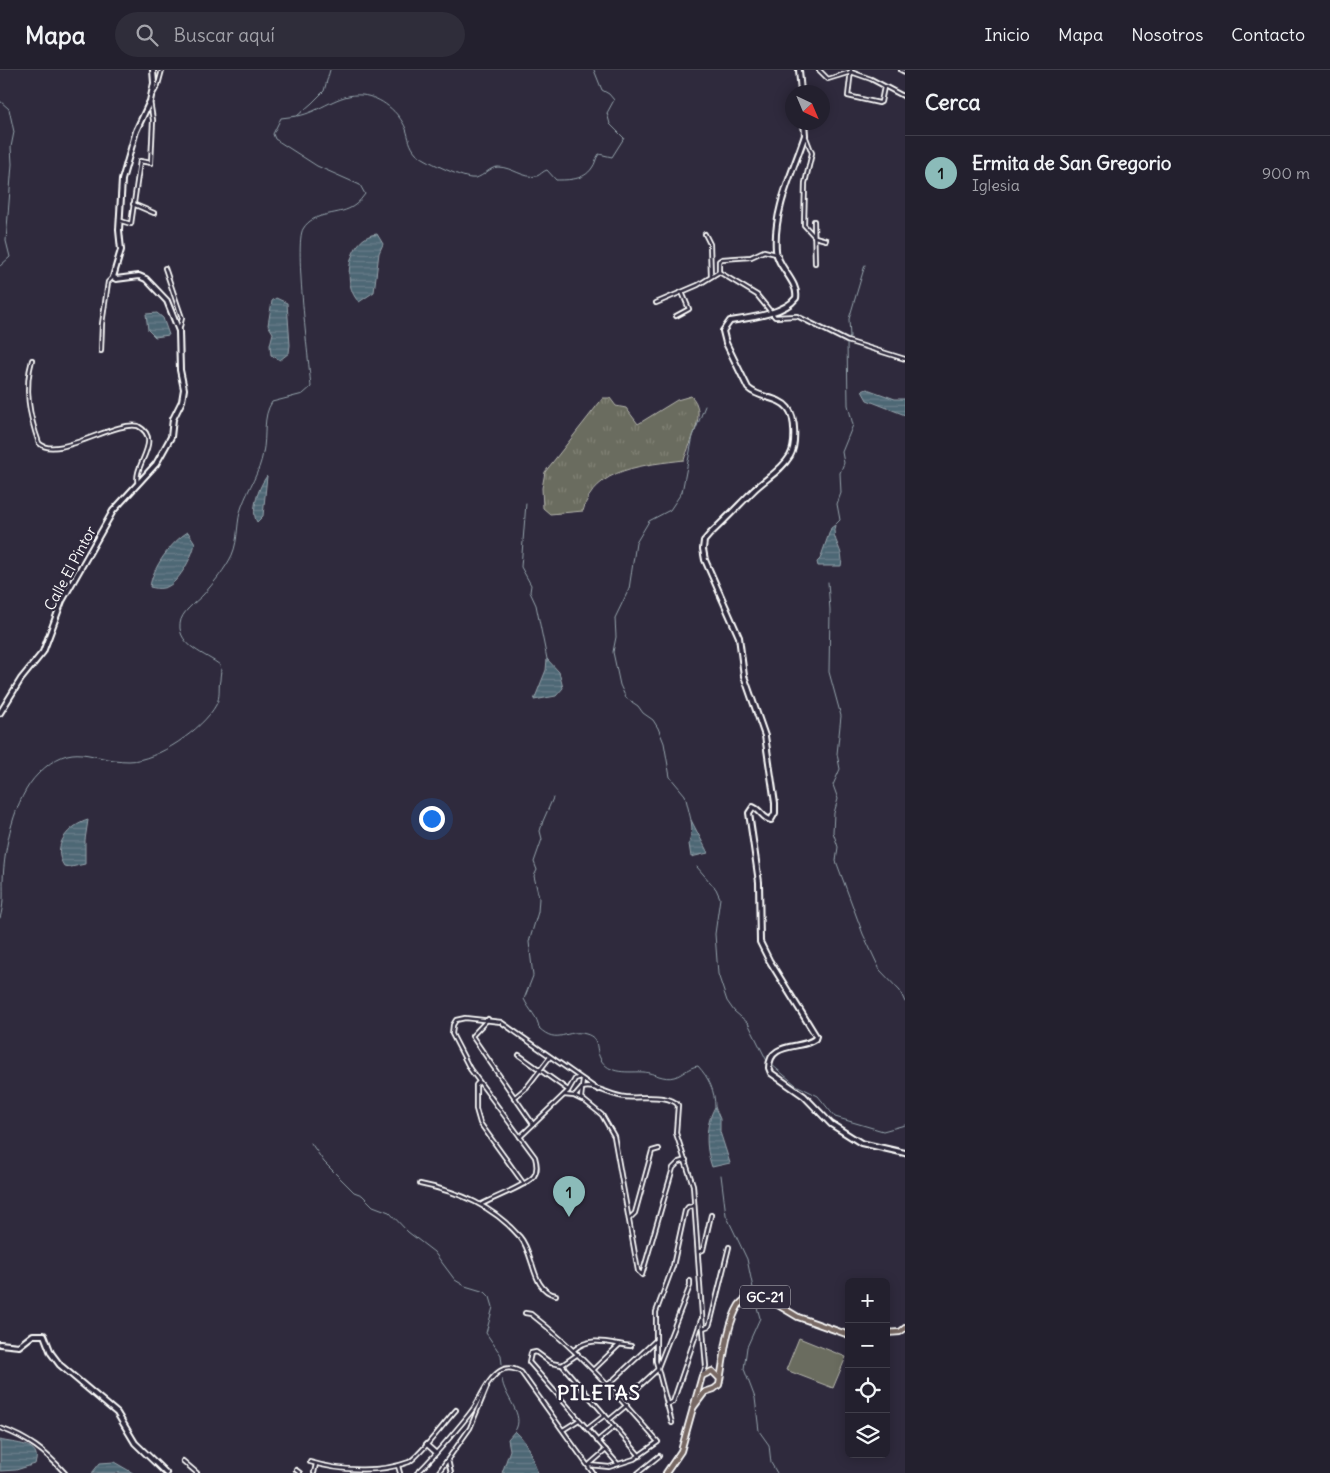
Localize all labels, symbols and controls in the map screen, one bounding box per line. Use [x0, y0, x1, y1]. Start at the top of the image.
search box [115, 12, 465, 57]
text: Mapa [25, 20, 85, 50]
icon: search [133, 21, 161, 49]
text: Buscar aquí [173, 23, 275, 47]
text: Inicio [984, 23, 1030, 46]
text: Mapa [1058, 23, 1103, 46]
text: Nosotros [1131, 23, 1203, 46]
text: Contacto [1231, 23, 1305, 46]
north arrow [785, 85, 830, 130]
text: Cerca [925, 89, 980, 116]
text: Ermita de San Gregorio [972, 151, 1171, 175]
text: 1 [938, 163, 944, 183]
text: 900 m [1262, 163, 1310, 183]
text: Iglesia [972, 175, 1020, 195]
street label: Calle El Pintor [40, 522, 100, 614]
your location [419, 806, 445, 832]
pin: 1 [553, 1176, 585, 1217]
map controls [845, 1278, 890, 1458]
button: + [845, 1278, 890, 1323]
road number: GC-21 [740, 1286, 790, 1308]
button: − [845, 1323, 890, 1368]
button: locate [845, 1368, 890, 1413]
district label: PILETAS [557, 1380, 641, 1405]
button: layers [845, 1413, 890, 1458]

